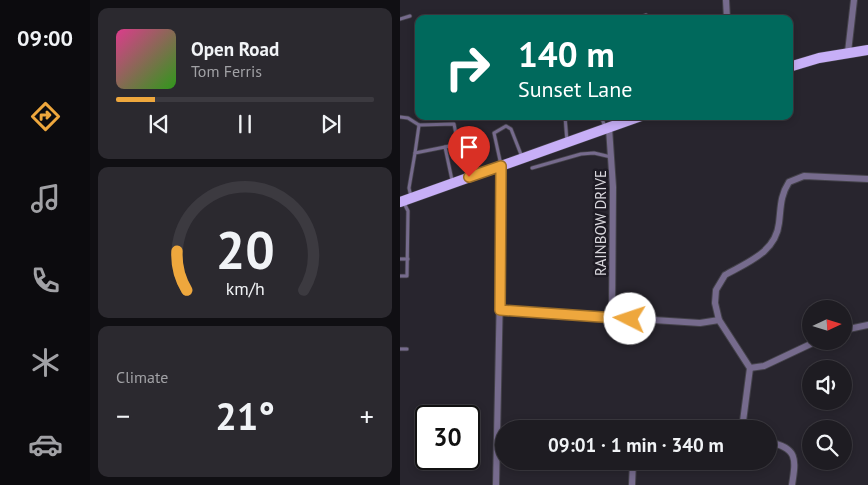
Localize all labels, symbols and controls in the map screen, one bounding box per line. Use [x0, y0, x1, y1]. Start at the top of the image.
text: 09:00 [17, 24, 73, 52]
text: 140 m [518, 31, 615, 77]
icon: right [435, 35, 500, 100]
text: Open Road [191, 37, 279, 61]
text: Tom Ferris [191, 61, 262, 81]
text: Sunset Lane [518, 75, 632, 103]
icon: directions [28, 99, 63, 134]
icon: previous [145, 110, 173, 138]
icon: pause [231, 110, 259, 138]
icon: next [317, 110, 345, 138]
pin [448, 126, 490, 177]
icon: arrive [455, 133, 483, 161]
street label: RAINBOW DRIVE [591, 170, 610, 276]
icon: music [28, 181, 63, 216]
text: 20 [216, 216, 274, 283]
icon: phone [28, 263, 63, 298]
text: km/h [225, 277, 265, 300]
position arrow [603, 292, 655, 344]
north arrow [802, 300, 852, 350]
map controls [802, 300, 852, 470]
icon: climate [28, 345, 63, 380]
button: sound [802, 360, 852, 410]
text: Climate [116, 367, 168, 387]
text: 21° [215, 391, 275, 440]
text: − [116, 397, 130, 434]
text: + [360, 397, 374, 434]
speed limit sign: 30 [415, 405, 480, 470]
button: search [802, 420, 852, 470]
icon: car [28, 427, 63, 462]
text: 09:01 · 1 min · 340 m [548, 433, 724, 457]

